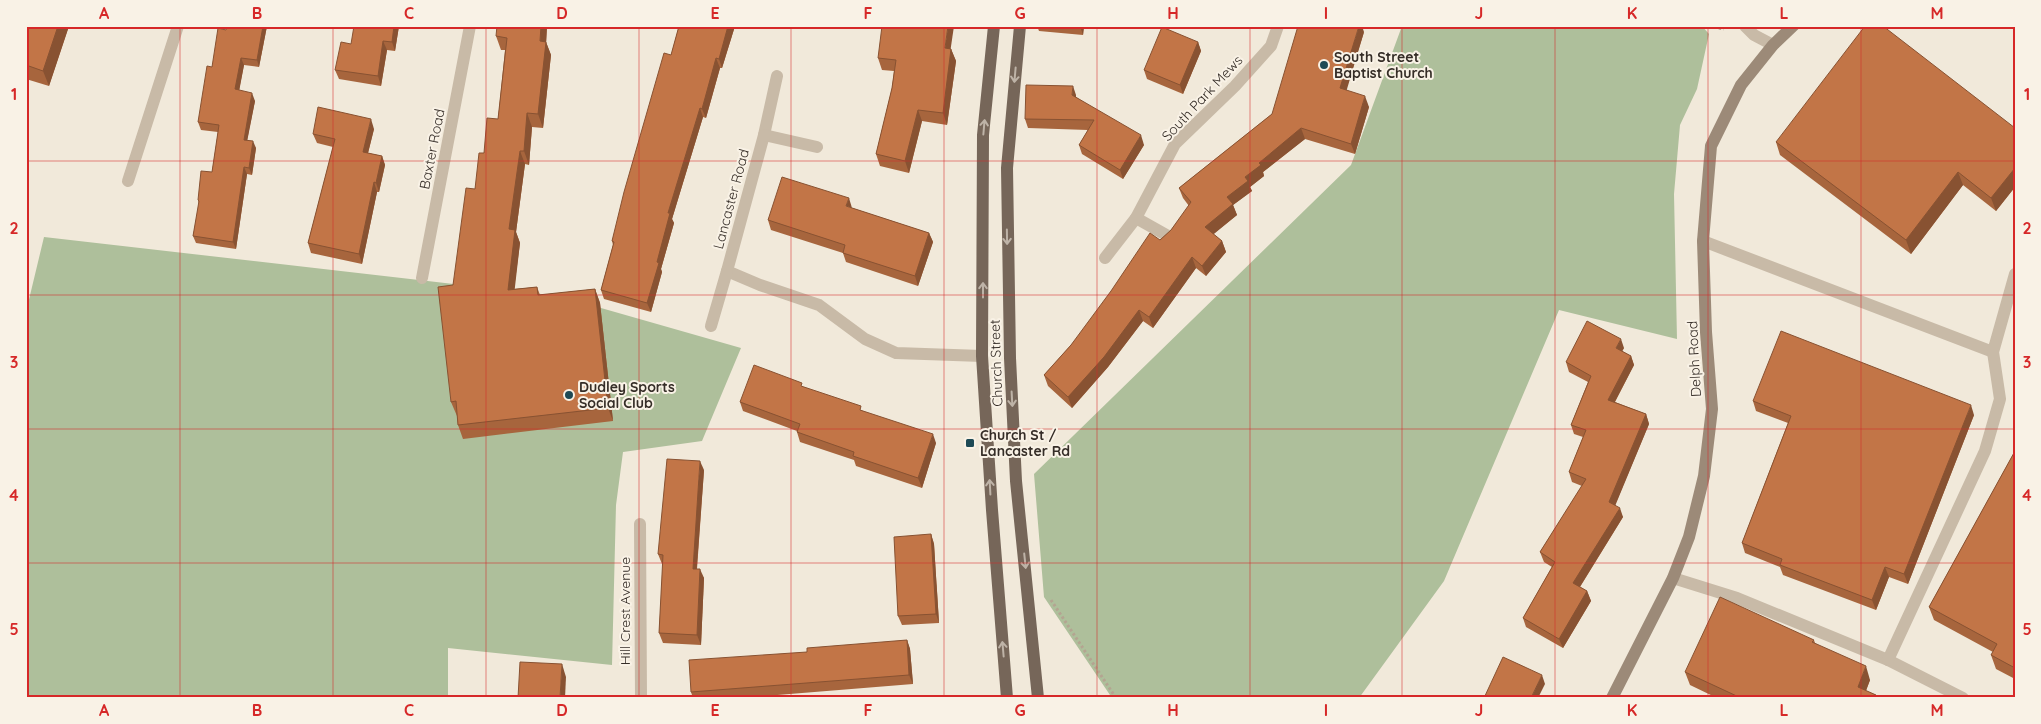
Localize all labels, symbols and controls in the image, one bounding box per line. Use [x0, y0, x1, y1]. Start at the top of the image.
text: A [99, 3, 110, 23]
text: B [252, 3, 262, 23]
text: C [404, 3, 414, 23]
text: D [556, 3, 568, 23]
text: E [710, 3, 720, 23]
text: F [864, 3, 873, 23]
text: G [1014, 3, 1026, 23]
text: H [1167, 3, 1179, 23]
text: I [1324, 3, 1328, 23]
text: J [1475, 3, 1483, 23]
text: K [1627, 3, 1637, 23]
text: L [1780, 3, 1789, 23]
text: M [1930, 3, 1944, 23]
place label: South Street Baptist Church [1334, 48, 1433, 82]
street label: South Park Mews [1158, 51, 1246, 145]
marker: South Street Baptist Church [1318, 59, 1330, 71]
one-way arrow [1011, 66, 1020, 82]
text: 1 [11, 84, 17, 104]
text: 1 [2024, 84, 2030, 104]
street label: Baxter Road [415, 107, 449, 191]
one-way arrow [979, 120, 989, 136]
street label: Lancaster Road [709, 147, 753, 251]
text: 2 [9, 218, 19, 238]
text: 2 [2022, 218, 2032, 238]
one-way arrow [1002, 228, 1012, 245]
one-way arrow [978, 282, 988, 298]
street label: Church Street [985, 319, 1007, 407]
street label: Delph Road [1683, 320, 1705, 398]
text: 3 [10, 352, 18, 372]
text: 3 [2023, 352, 2031, 372]
place label: Dudley Sports Social Club [579, 378, 675, 412]
marker: Dudley Sports Social Club [563, 389, 575, 401]
one-way arrow [1007, 391, 1016, 407]
place label: Church St / Lancaster Rd [980, 426, 1070, 460]
marker: Church St / Lancaster Rd [964, 437, 976, 449]
one-way arrow [986, 479, 995, 495]
text: 4 [9, 485, 19, 505]
text: 4 [2022, 485, 2032, 505]
one-way arrow [1020, 553, 1030, 569]
street label: Hill Crest Avenue [616, 557, 634, 665]
text: 5 [9, 619, 19, 639]
text: 5 [2022, 619, 2032, 639]
one-way arrow [999, 641, 1008, 657]
text: A [99, 700, 110, 720]
text: B [252, 700, 262, 720]
text: C [404, 700, 414, 720]
text: D [556, 700, 568, 720]
text: E [710, 700, 720, 720]
text: F [864, 700, 873, 720]
text: G [1014, 700, 1026, 720]
text: H [1167, 700, 1179, 720]
text: I [1324, 700, 1328, 720]
text: J [1475, 700, 1483, 720]
text: K [1627, 700, 1637, 720]
text: L [1780, 700, 1789, 720]
text: M [1930, 700, 1944, 720]

